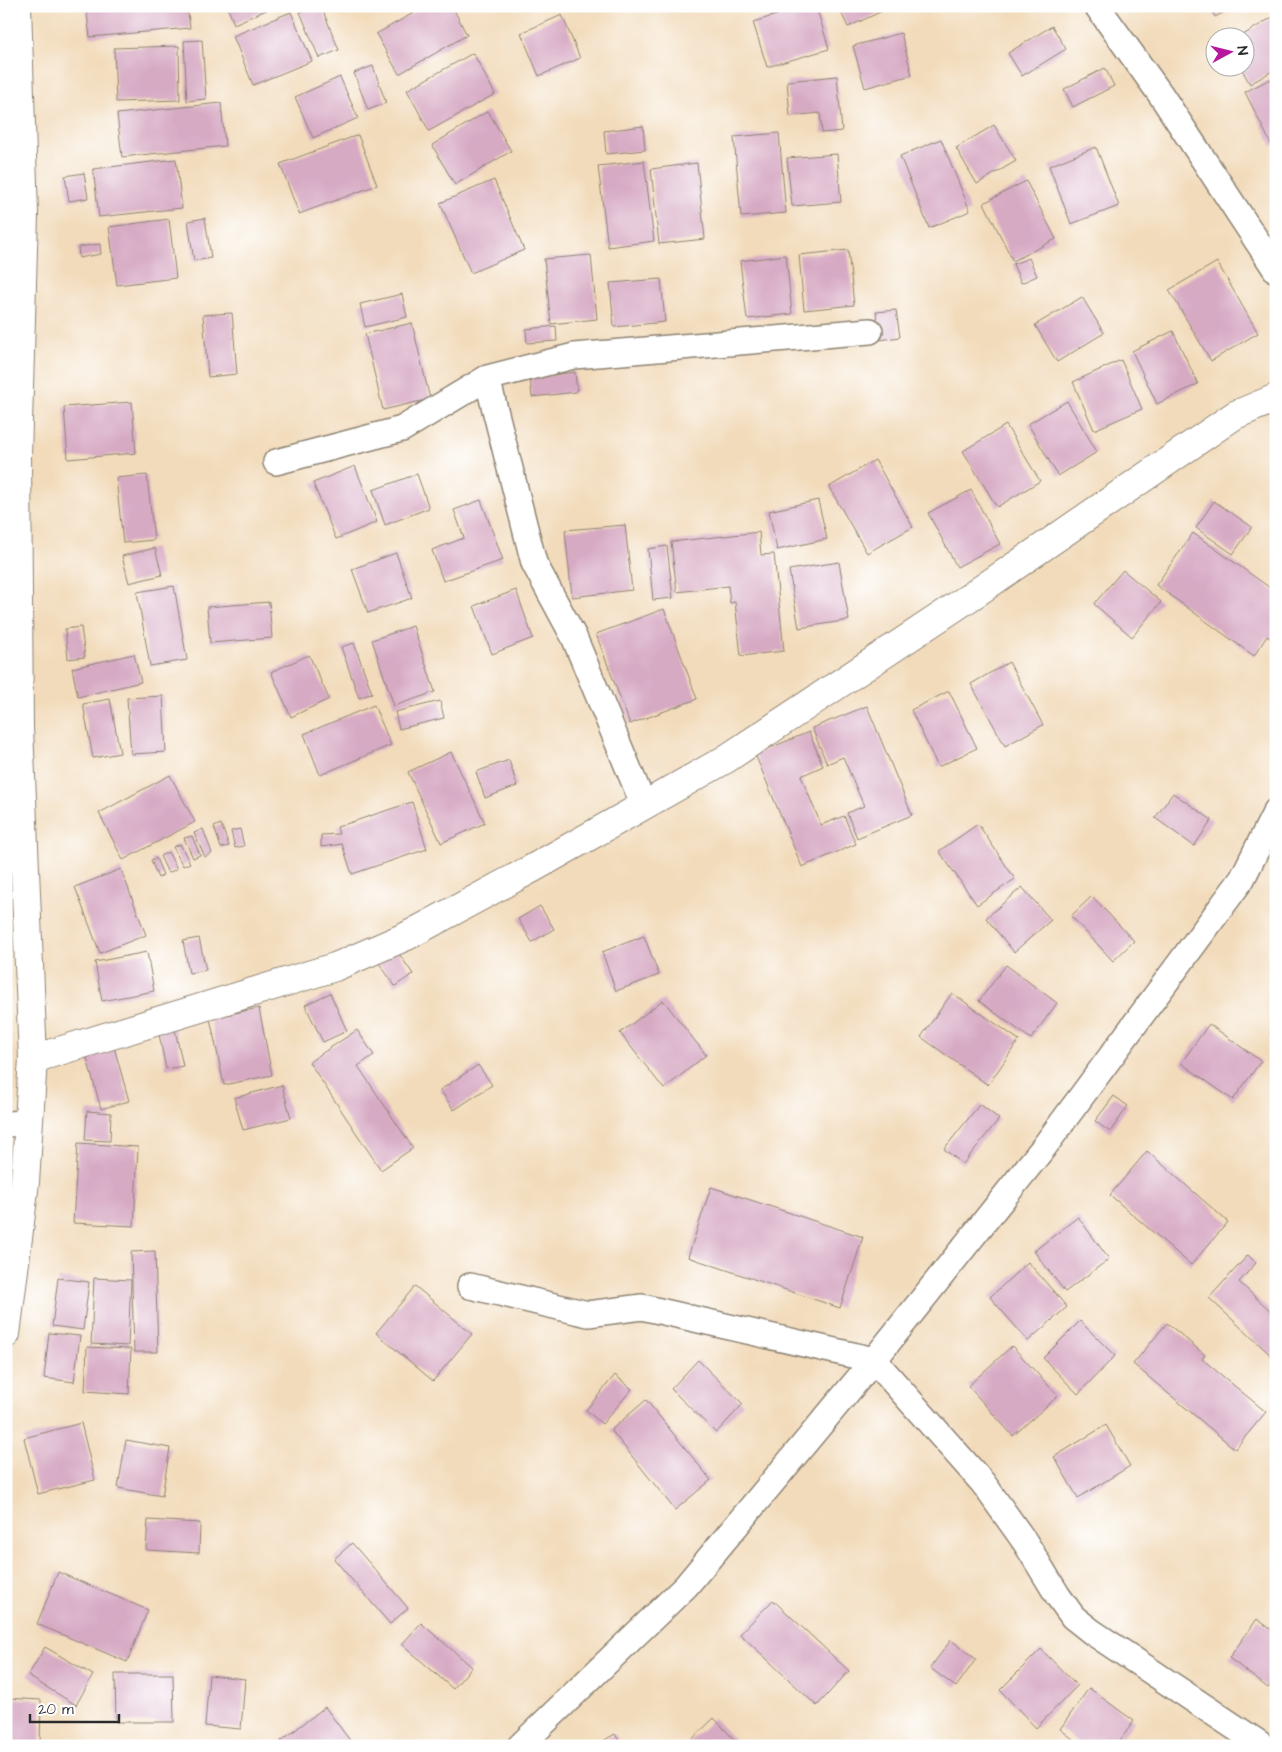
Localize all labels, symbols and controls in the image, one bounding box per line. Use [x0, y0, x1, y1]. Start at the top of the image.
north arrow [1204, 28, 1254, 78]
text: N [1231, 45, 1252, 56]
scale bar [30, 1692, 119, 1724]
text: 20 m [38, 1699, 74, 1720]

